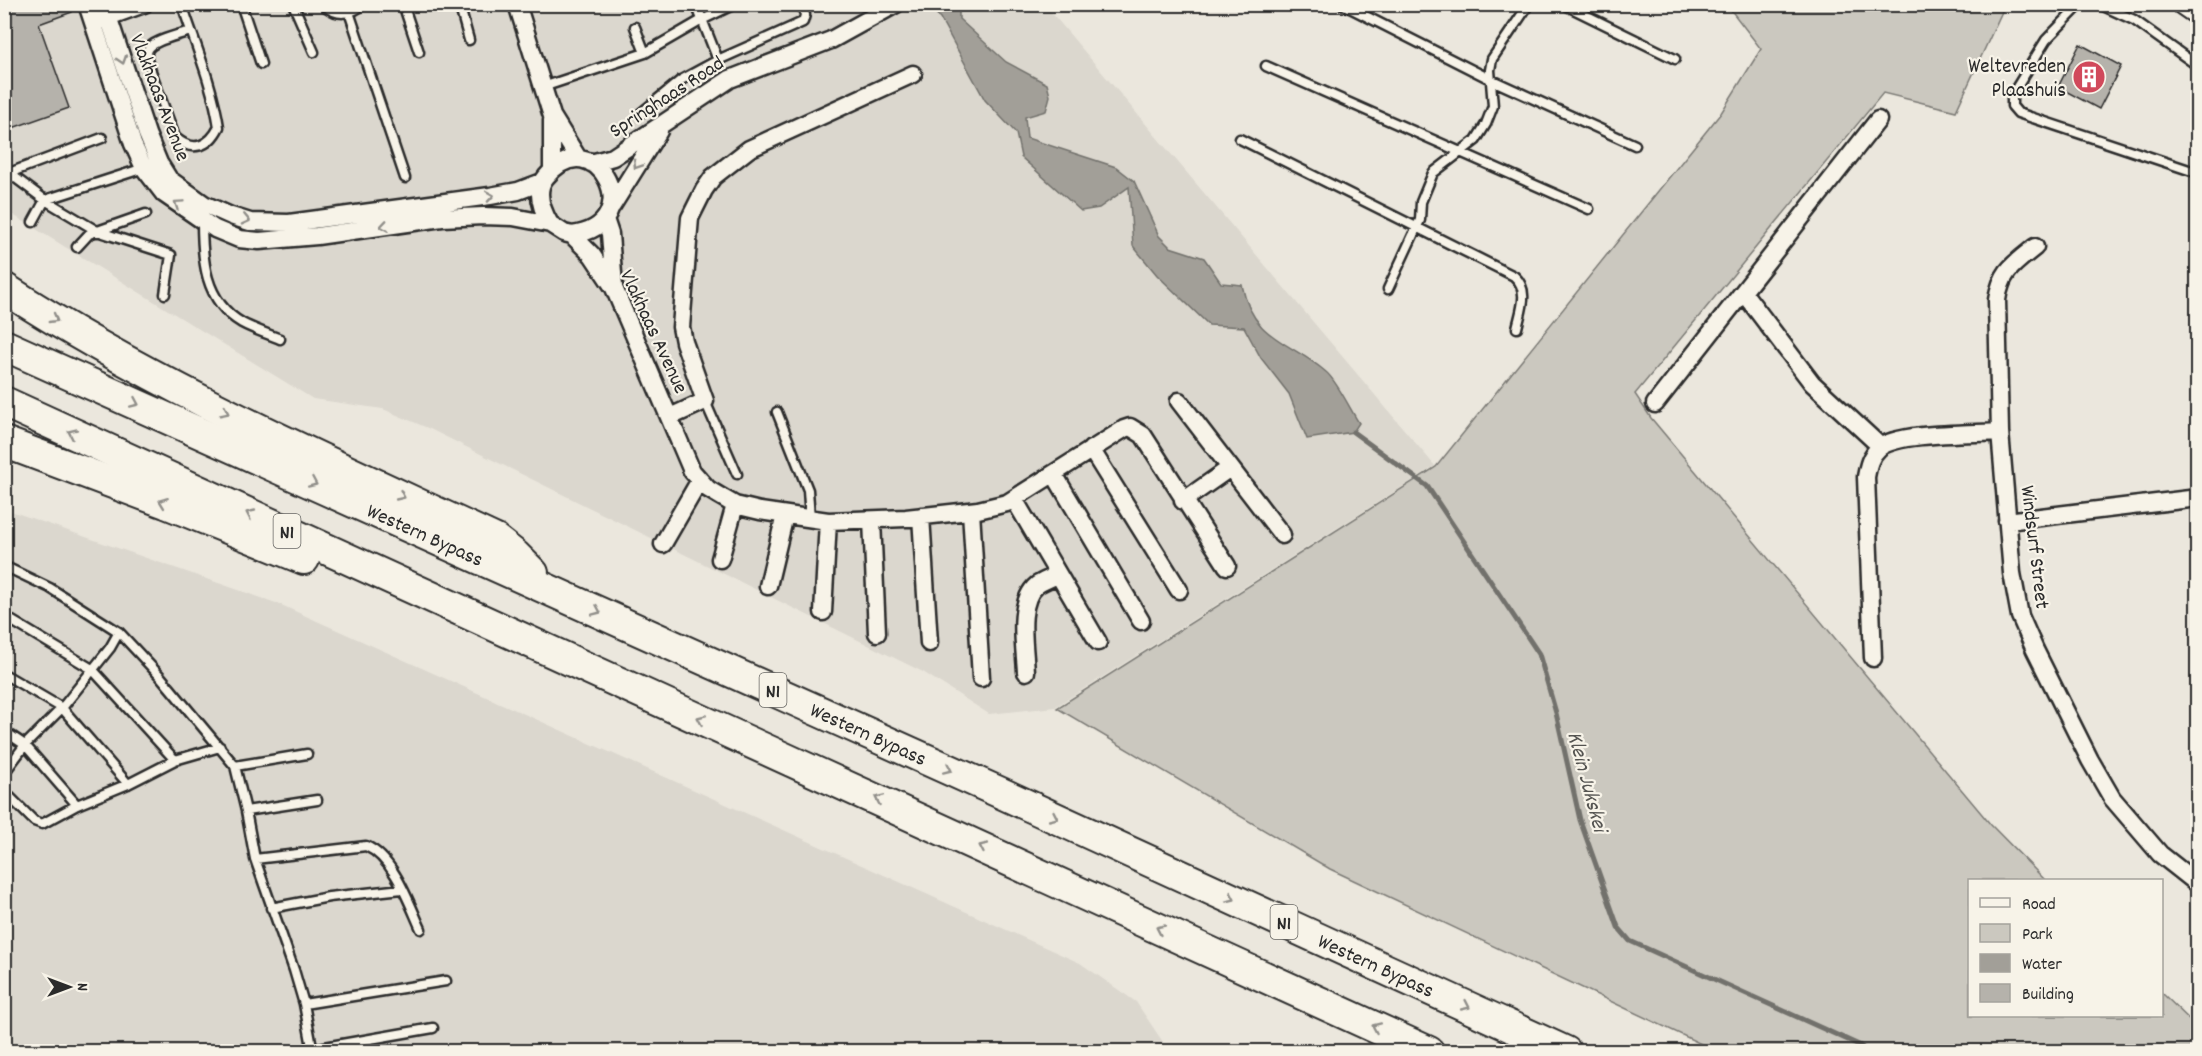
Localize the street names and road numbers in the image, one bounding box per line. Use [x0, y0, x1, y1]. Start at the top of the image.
street label: Vlakhaas Avenue [120, 30, 196, 166]
street label: Springhaas Road [604, 50, 731, 147]
street label: Vlakhaas Avenue [610, 265, 694, 399]
street label: Windsurf Street [2011, 484, 2056, 611]
street label: Western Bypass [361, 498, 487, 576]
road number: N1 [274, 514, 300, 548]
road number: N1 [760, 673, 786, 707]
street label: Western Bypass [804, 697, 931, 776]
road number: N1 [1270, 905, 1298, 939]
street label: Western Bypass [1312, 928, 1438, 1008]

